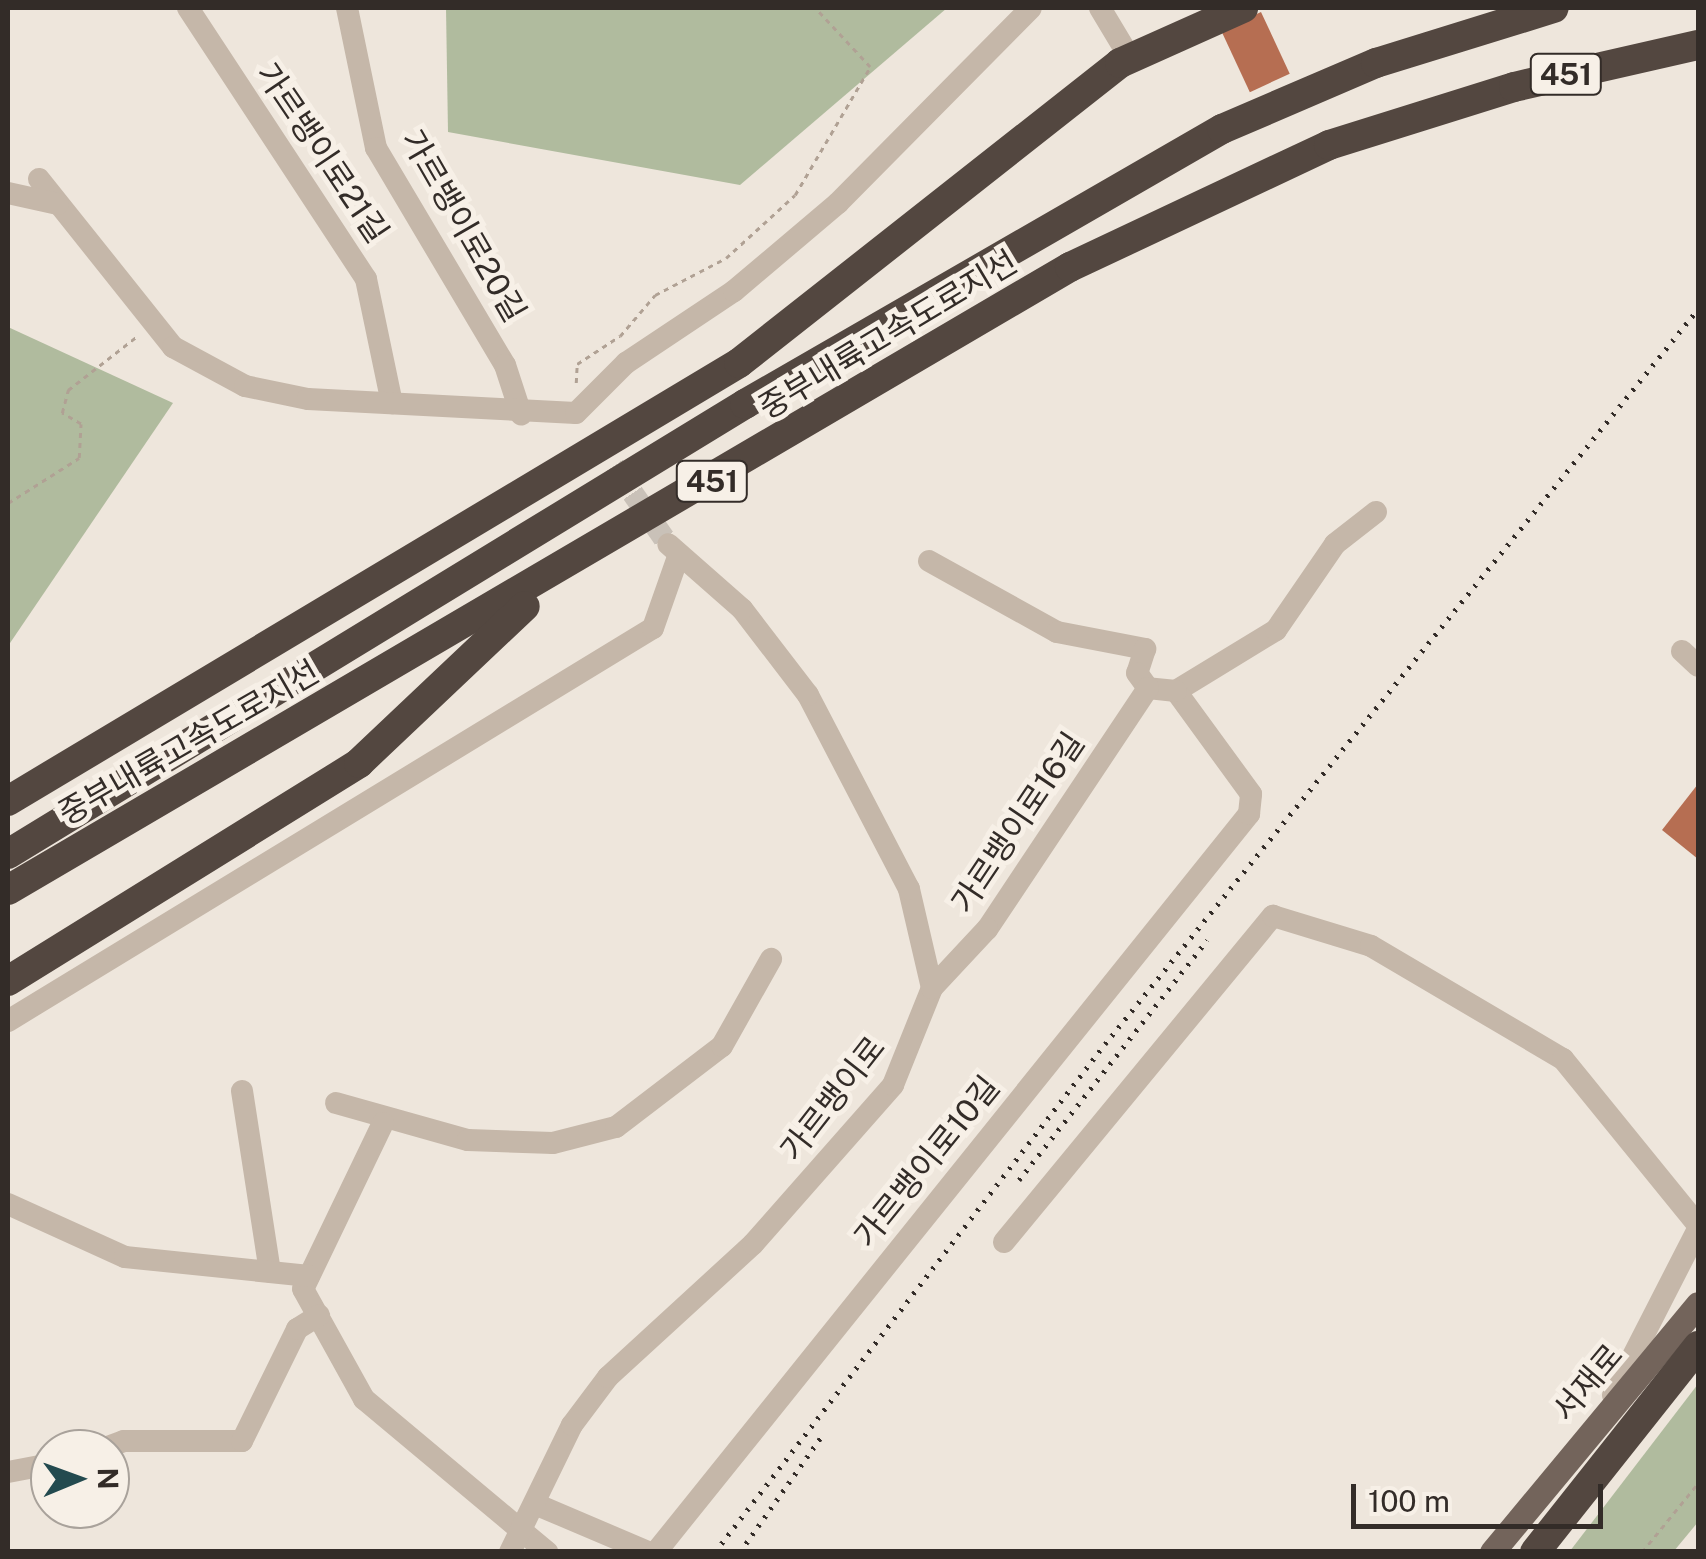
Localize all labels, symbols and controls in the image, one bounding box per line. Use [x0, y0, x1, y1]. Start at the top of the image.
road number: 451 [1528, 49, 1604, 99]
street label: 가르뱅이로21길 [248, 56, 396, 250]
street label: 가르뱅이로20길 [393, 123, 533, 329]
street label: 중부내륙고속도로지선 [752, 243, 1024, 427]
road number: 451 [674, 456, 750, 506]
street label: 중부내륙고속도로지선 [52, 653, 326, 833]
street label: 가르뱅이로16길 [943, 725, 1093, 921]
street label: 가르뱅이로 [773, 1029, 893, 1169]
street label: 가르뱅이로10길 [846, 1069, 1008, 1255]
street label: 서재로 [1545, 1337, 1631, 1429]
north arrow [30, 1429, 130, 1529]
scale bar [1356, 1464, 1608, 1526]
text: N [92, 1467, 125, 1490]
text: 100 m [1368, 1483, 1450, 1519]

